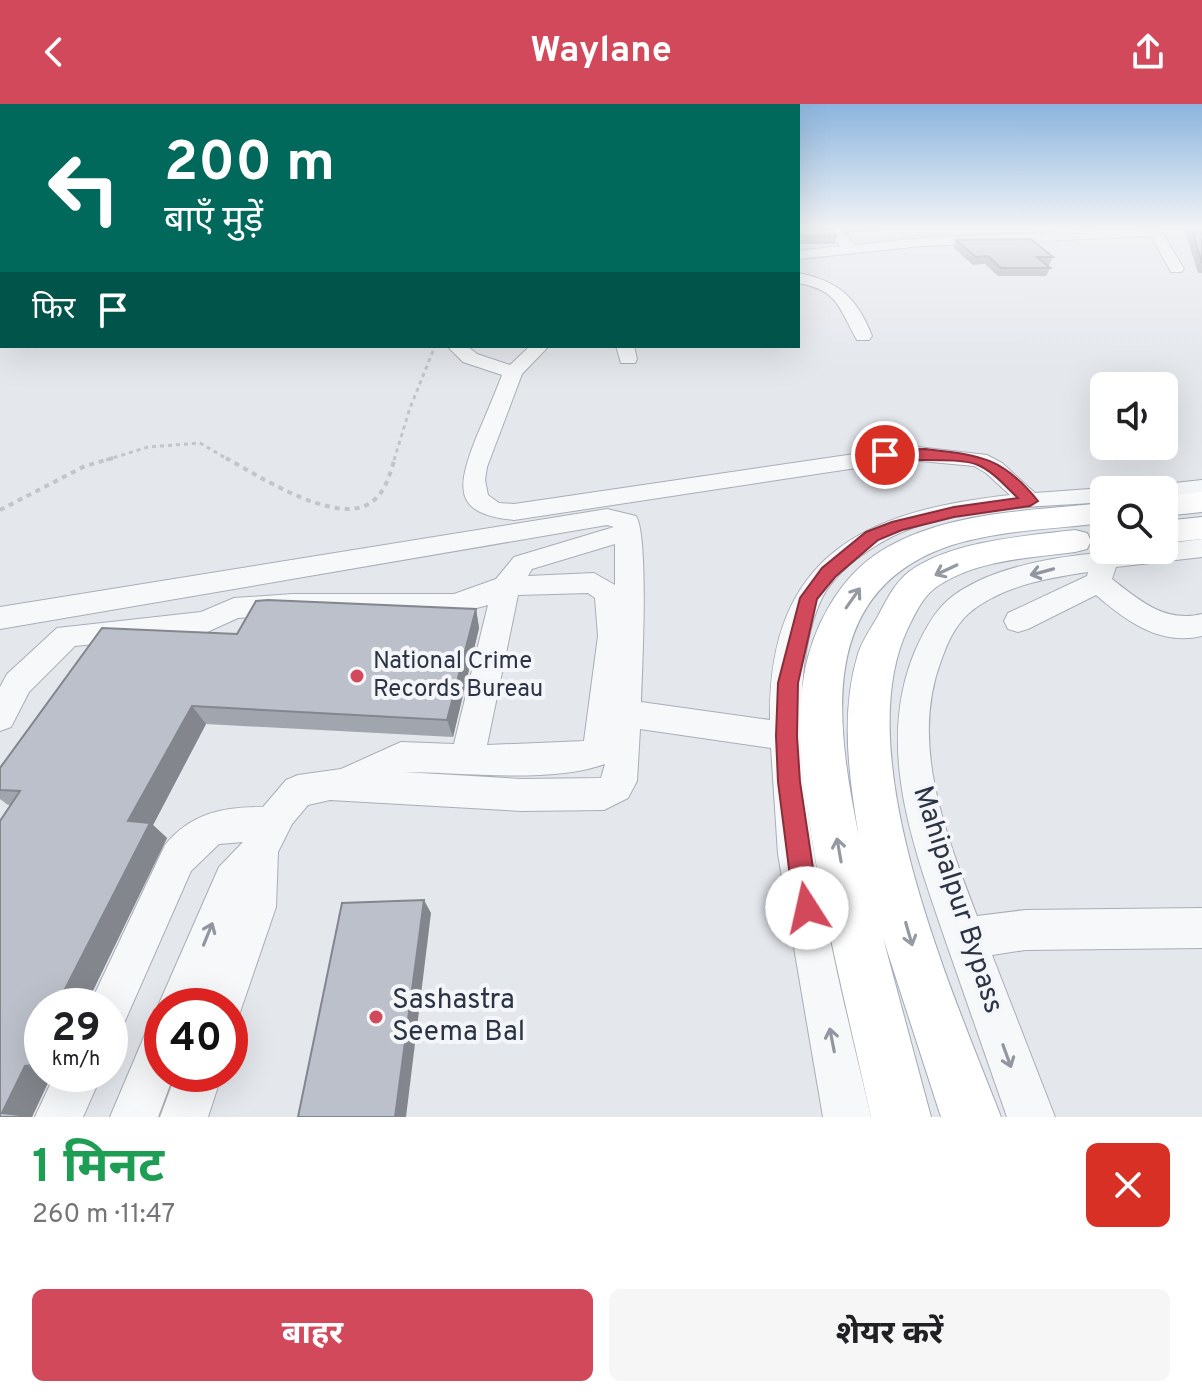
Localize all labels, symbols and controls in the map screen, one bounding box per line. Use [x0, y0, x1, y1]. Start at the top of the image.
text: Waylane [530, 29, 672, 75]
icon: back [32, 30, 76, 74]
icon: share [1126, 30, 1170, 74]
text: 200 m [164, 130, 335, 200]
icon: left [32, 136, 136, 240]
text: बाएँ मुड़ें [164, 199, 263, 245]
icon: arrive [91, 288, 135, 332]
text: फिर [32, 292, 75, 329]
map controls [1090, 372, 1178, 564]
button: sound [1090, 372, 1178, 460]
pin [851, 421, 919, 489]
icon: arrive [863, 433, 907, 477]
button: search [1090, 476, 1178, 564]
one-way arrow [934, 563, 959, 578]
one-way arrow [1029, 566, 1055, 581]
one-way arrow [845, 588, 861, 610]
place label: National Crime Records Bureau [373, 647, 543, 705]
marker: National Crime Records Bureau [348, 667, 366, 685]
street label: Mahipalpur Bypass [903, 782, 1011, 1018]
one-way arrow [830, 838, 845, 864]
position arrow [765, 866, 849, 950]
one-way arrow [902, 921, 917, 947]
one-way arrow [202, 922, 216, 947]
place label: Sashastra Seema Bal [392, 983, 525, 1051]
speed limit sign: 40 [144, 988, 248, 1092]
text: 29 [51, 1005, 101, 1055]
marker: Sashastra Seema Bal [367, 1008, 385, 1026]
one-way arrow [824, 1028, 839, 1054]
one-way arrow [1001, 1043, 1015, 1068]
text: km/h [52, 1047, 100, 1073]
text: 1 मिनट [32, 1139, 164, 1199]
button: close [1086, 1143, 1170, 1227]
text: 260 m · 11:47 [32, 1199, 175, 1232]
button: बाहर [32, 1289, 593, 1381]
button: शेयर करें [609, 1289, 1170, 1381]

